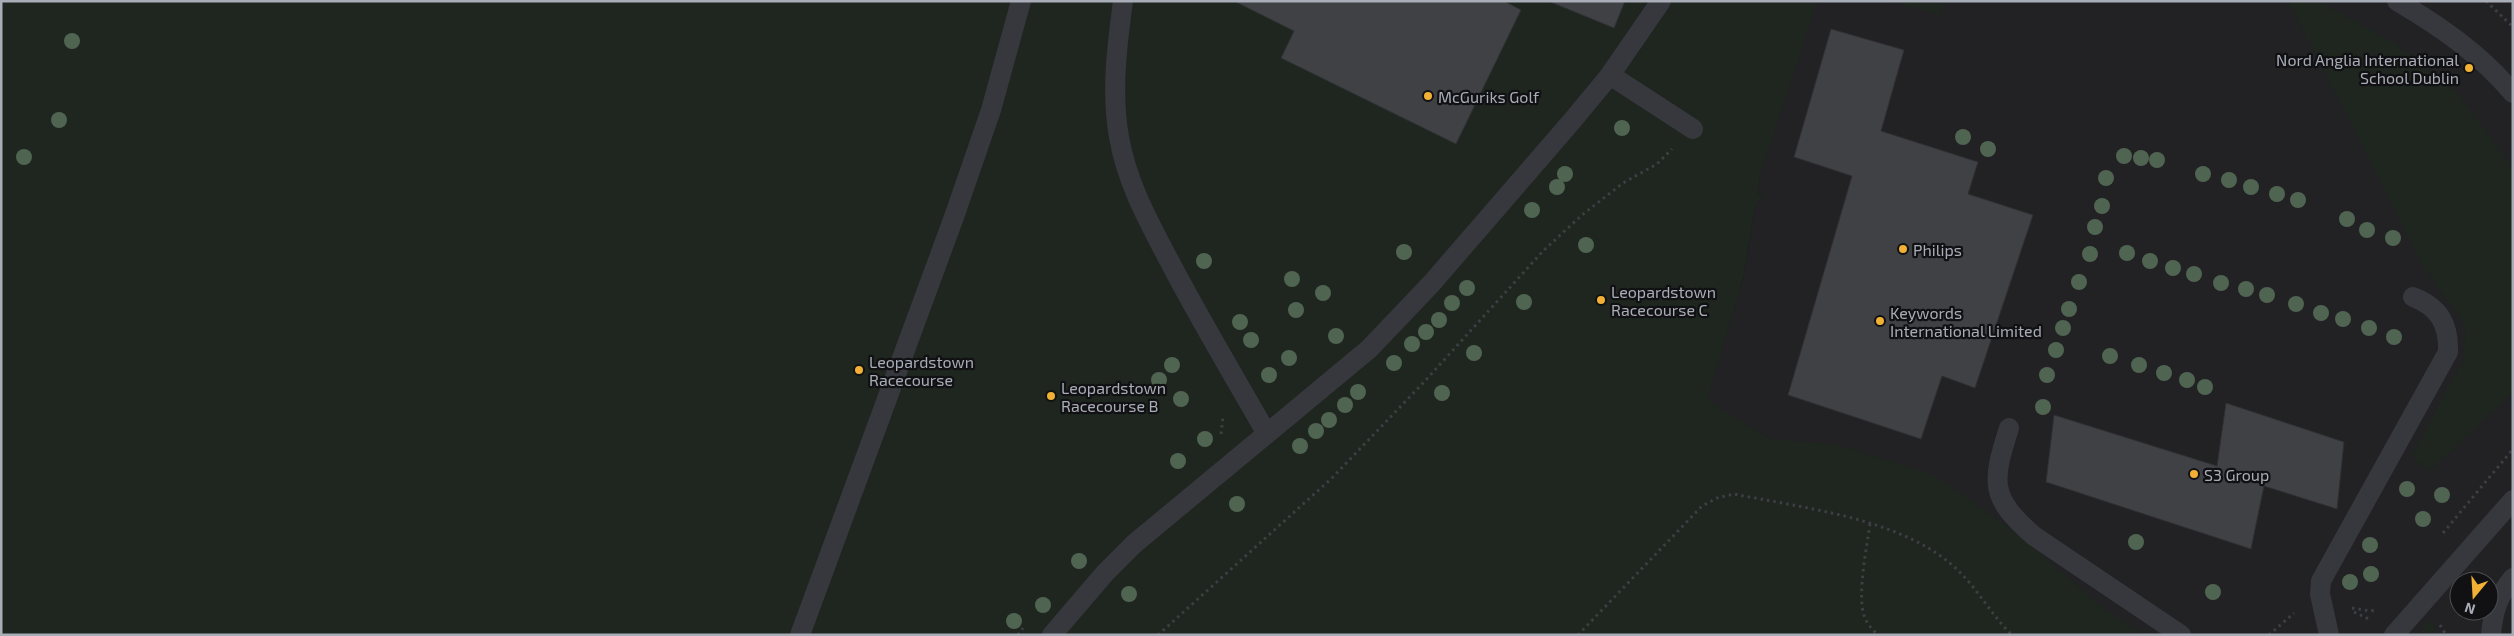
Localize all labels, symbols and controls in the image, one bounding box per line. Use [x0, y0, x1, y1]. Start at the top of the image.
place label: Nord Anglia International School Dublin [2276, 50, 2459, 87]
marker: Nord Anglia International School Dublin [2463, 62, 2475, 74]
place label: McGuriks Golf [1438, 87, 1540, 106]
marker: McGuriks Golf [1422, 90, 1434, 102]
place label: Philips [1913, 240, 1962, 259]
marker: Philips [1897, 243, 1909, 255]
place label: Leopardstown Racecourse C [1611, 282, 1716, 319]
marker: Leopardstown Racecourse C [1595, 294, 1607, 306]
place label: Keywords International Limited [1890, 303, 2042, 340]
marker: Keywords International Limited [1874, 315, 1886, 327]
place label: Leopardstown Racecourse [869, 352, 974, 389]
marker: Leopardstown Racecourse [853, 364, 865, 376]
place label: Leopardstown Racecourse B [1061, 378, 1166, 415]
marker: Leopardstown Racecourse B [1045, 390, 1057, 402]
place label: S3 Group [2204, 465, 2269, 484]
marker: S3 Group [2188, 468, 2200, 480]
north arrow [2449, 571, 2499, 621]
text: N [2462, 599, 2477, 618]

